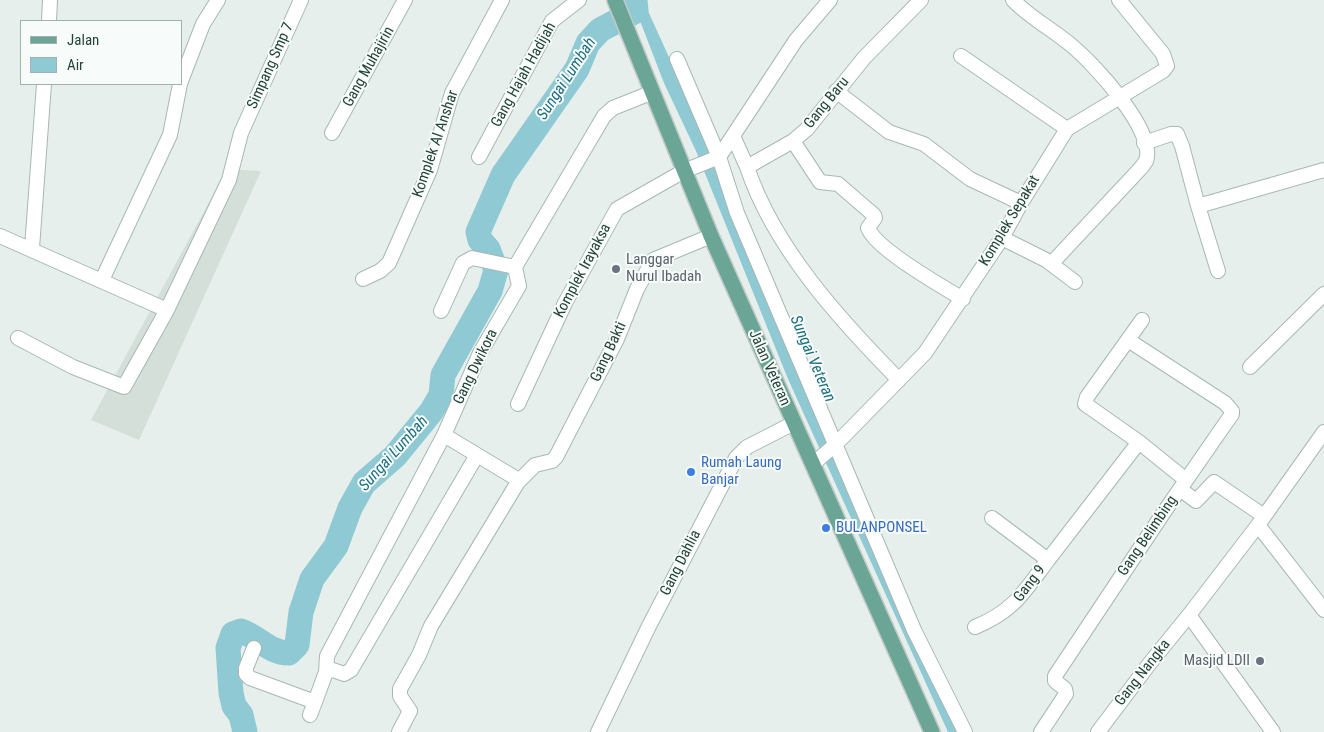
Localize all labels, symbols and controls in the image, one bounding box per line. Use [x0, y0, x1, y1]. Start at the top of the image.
street label: Gang Hajah Hadijah [488, 19, 560, 131]
legend [20, 20, 182, 85]
street label: Simpang Smp 7 [244, 20, 298, 112]
street label: Gang Muhajirin [339, 24, 399, 110]
text: Jalan [67, 31, 99, 49]
water label: Sungai Lumbah [533, 34, 601, 124]
text: Air [67, 56, 84, 74]
street label: Gang Baru [801, 73, 853, 133]
street label: Komplek Al Anshar [409, 88, 463, 200]
street label: Komplek Sepakat [976, 172, 1044, 270]
street label: Komplek Irayaksa [551, 221, 615, 321]
place label: Langgar Nurul Ibadah [626, 251, 701, 286]
marker: Langgar Nurul Ibadah [610, 263, 622, 275]
water label: Sungai Veteran [785, 313, 839, 405]
street label: Gang Bakti [587, 319, 631, 385]
street label: Gang Dwikora [450, 326, 502, 408]
street label: Jalan Veteran [744, 327, 794, 409]
water label: Sungai Lumbah [355, 413, 433, 495]
place label: Rumah Laung Banjar [701, 454, 782, 489]
marker: Rumah Laung Banjar [685, 466, 697, 478]
street label: Gang Belimbing [1115, 492, 1181, 580]
place label: BULANPONSEL [836, 519, 927, 537]
marker: BULANPONSEL [820, 522, 832, 534]
street label: Gang Dahlia [657, 527, 705, 599]
street label: Gang 9 [1010, 562, 1050, 606]
street label: Gang Nangka [1112, 636, 1174, 710]
place label: Masjid LDII [1184, 652, 1250, 670]
marker: Masjid LDII [1254, 655, 1266, 667]

